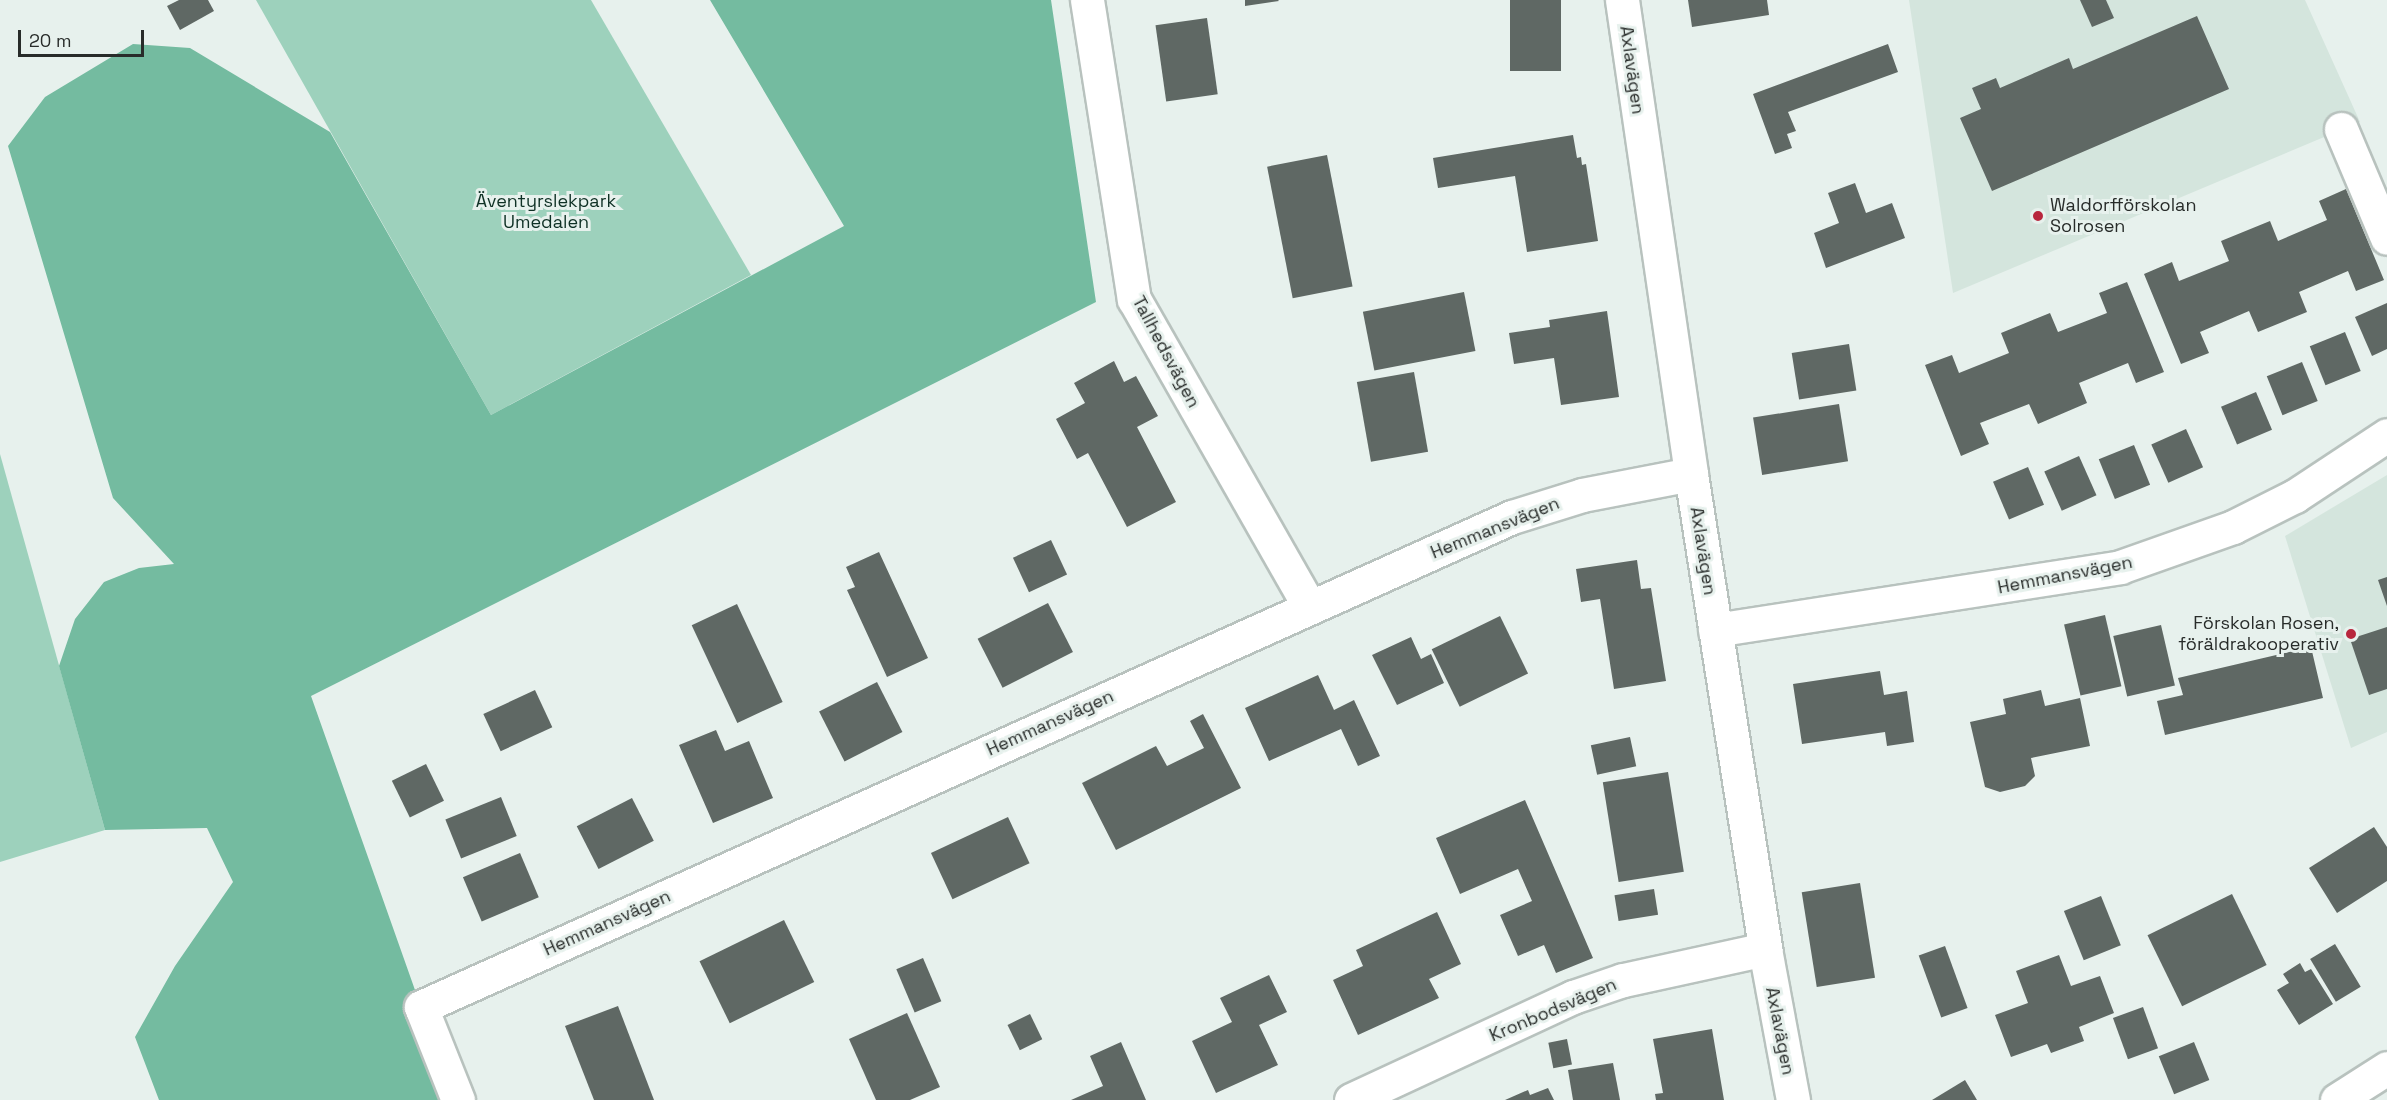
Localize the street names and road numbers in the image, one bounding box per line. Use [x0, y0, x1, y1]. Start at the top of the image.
street label: Axlavägen [1615, 24, 1649, 116]
street label: Tallhedsvägen [1128, 292, 1204, 412]
street label: Hemmansvägen [1428, 492, 1562, 564]
street label: Axlavägen [1685, 505, 1721, 597]
street label: Hemmansvägen [1996, 551, 2134, 599]
street label: Hemmansvägen [983, 685, 1117, 761]
street label: Hemmansvägen [540, 885, 674, 961]
street label: Kronbodsvägen [1486, 974, 1620, 1046]
street label: Axlavägen [1761, 985, 1799, 1077]

